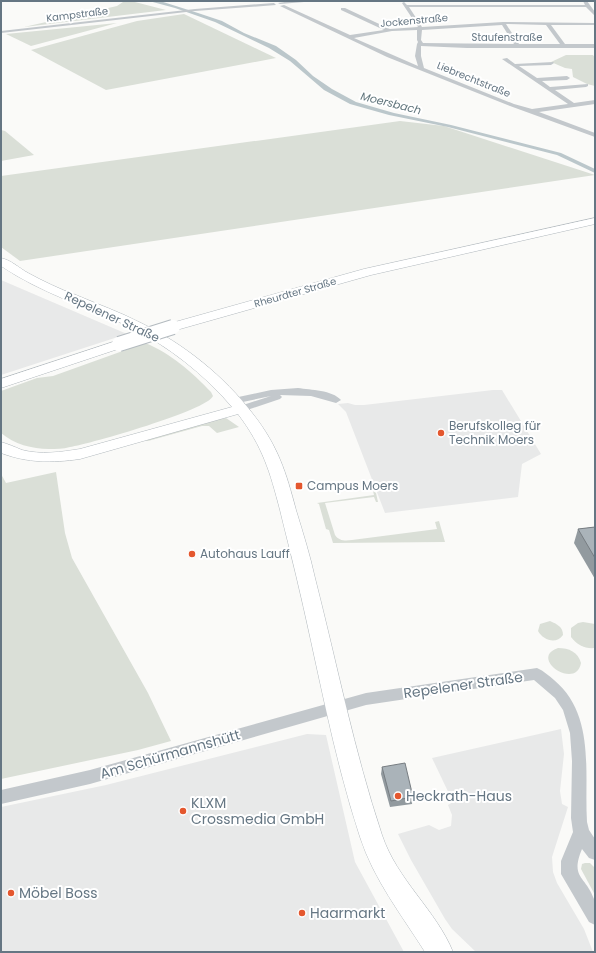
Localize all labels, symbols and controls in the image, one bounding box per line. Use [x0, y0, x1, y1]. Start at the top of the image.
street label: Kampstraße [45, 3, 109, 26]
street label: Jockenstraße [380, 10, 449, 31]
street label: Staufenstraße [472, 30, 542, 45]
street label: Liebrechtstraße [435, 58, 513, 101]
water label: Moersbach [359, 88, 423, 118]
street label: Rheurdter Straße [252, 274, 338, 311]
street label: Repelener Straße [62, 287, 163, 346]
place label: Berufskolleg für Technik Moers [449, 417, 541, 448]
marker: Berufskolleg für Technik Moers [436, 428, 446, 438]
place label: Campus Moers [307, 477, 398, 494]
marker: Campus Moers [294, 481, 304, 491]
place label: Autohaus Lauff [200, 545, 290, 562]
marker: Autohaus Lauff [187, 549, 197, 559]
street label: Repelener Straße [402, 667, 524, 703]
street label: Am Schürmannshütt [98, 724, 242, 784]
place label: Heckrath-Haus [406, 786, 512, 806]
marker: Heckrath-Haus [393, 791, 403, 801]
place label: KLXM Crossmedia GmbH [191, 793, 324, 829]
marker: KLXM Crossmedia GmbH [178, 806, 188, 816]
place label: Möbel Boss [19, 883, 98, 903]
marker: Möbel Boss [6, 888, 16, 898]
place label: Haarmarkt [310, 903, 385, 923]
marker: Haarmarkt [297, 908, 307, 918]

